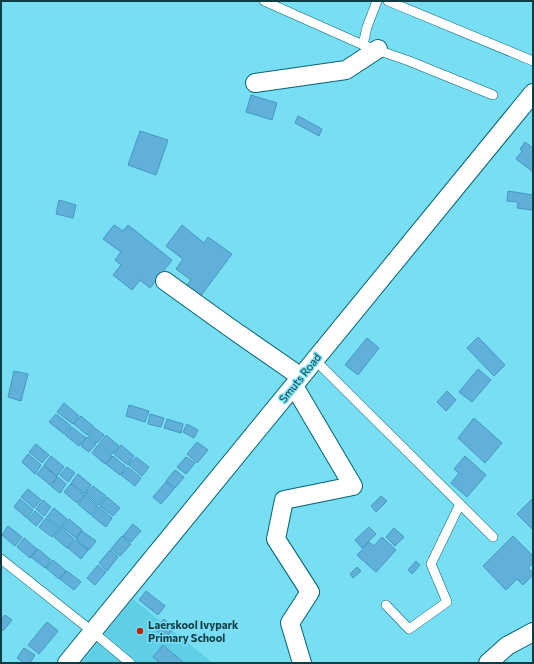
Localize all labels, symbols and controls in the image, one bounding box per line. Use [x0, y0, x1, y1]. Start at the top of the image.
street label: Smuts Road [276, 350, 323, 405]
place label: Laerskool Ivypark Primary School [148, 618, 239, 644]
marker: Laerskool Ivypark Primary School [135, 626, 145, 636]

